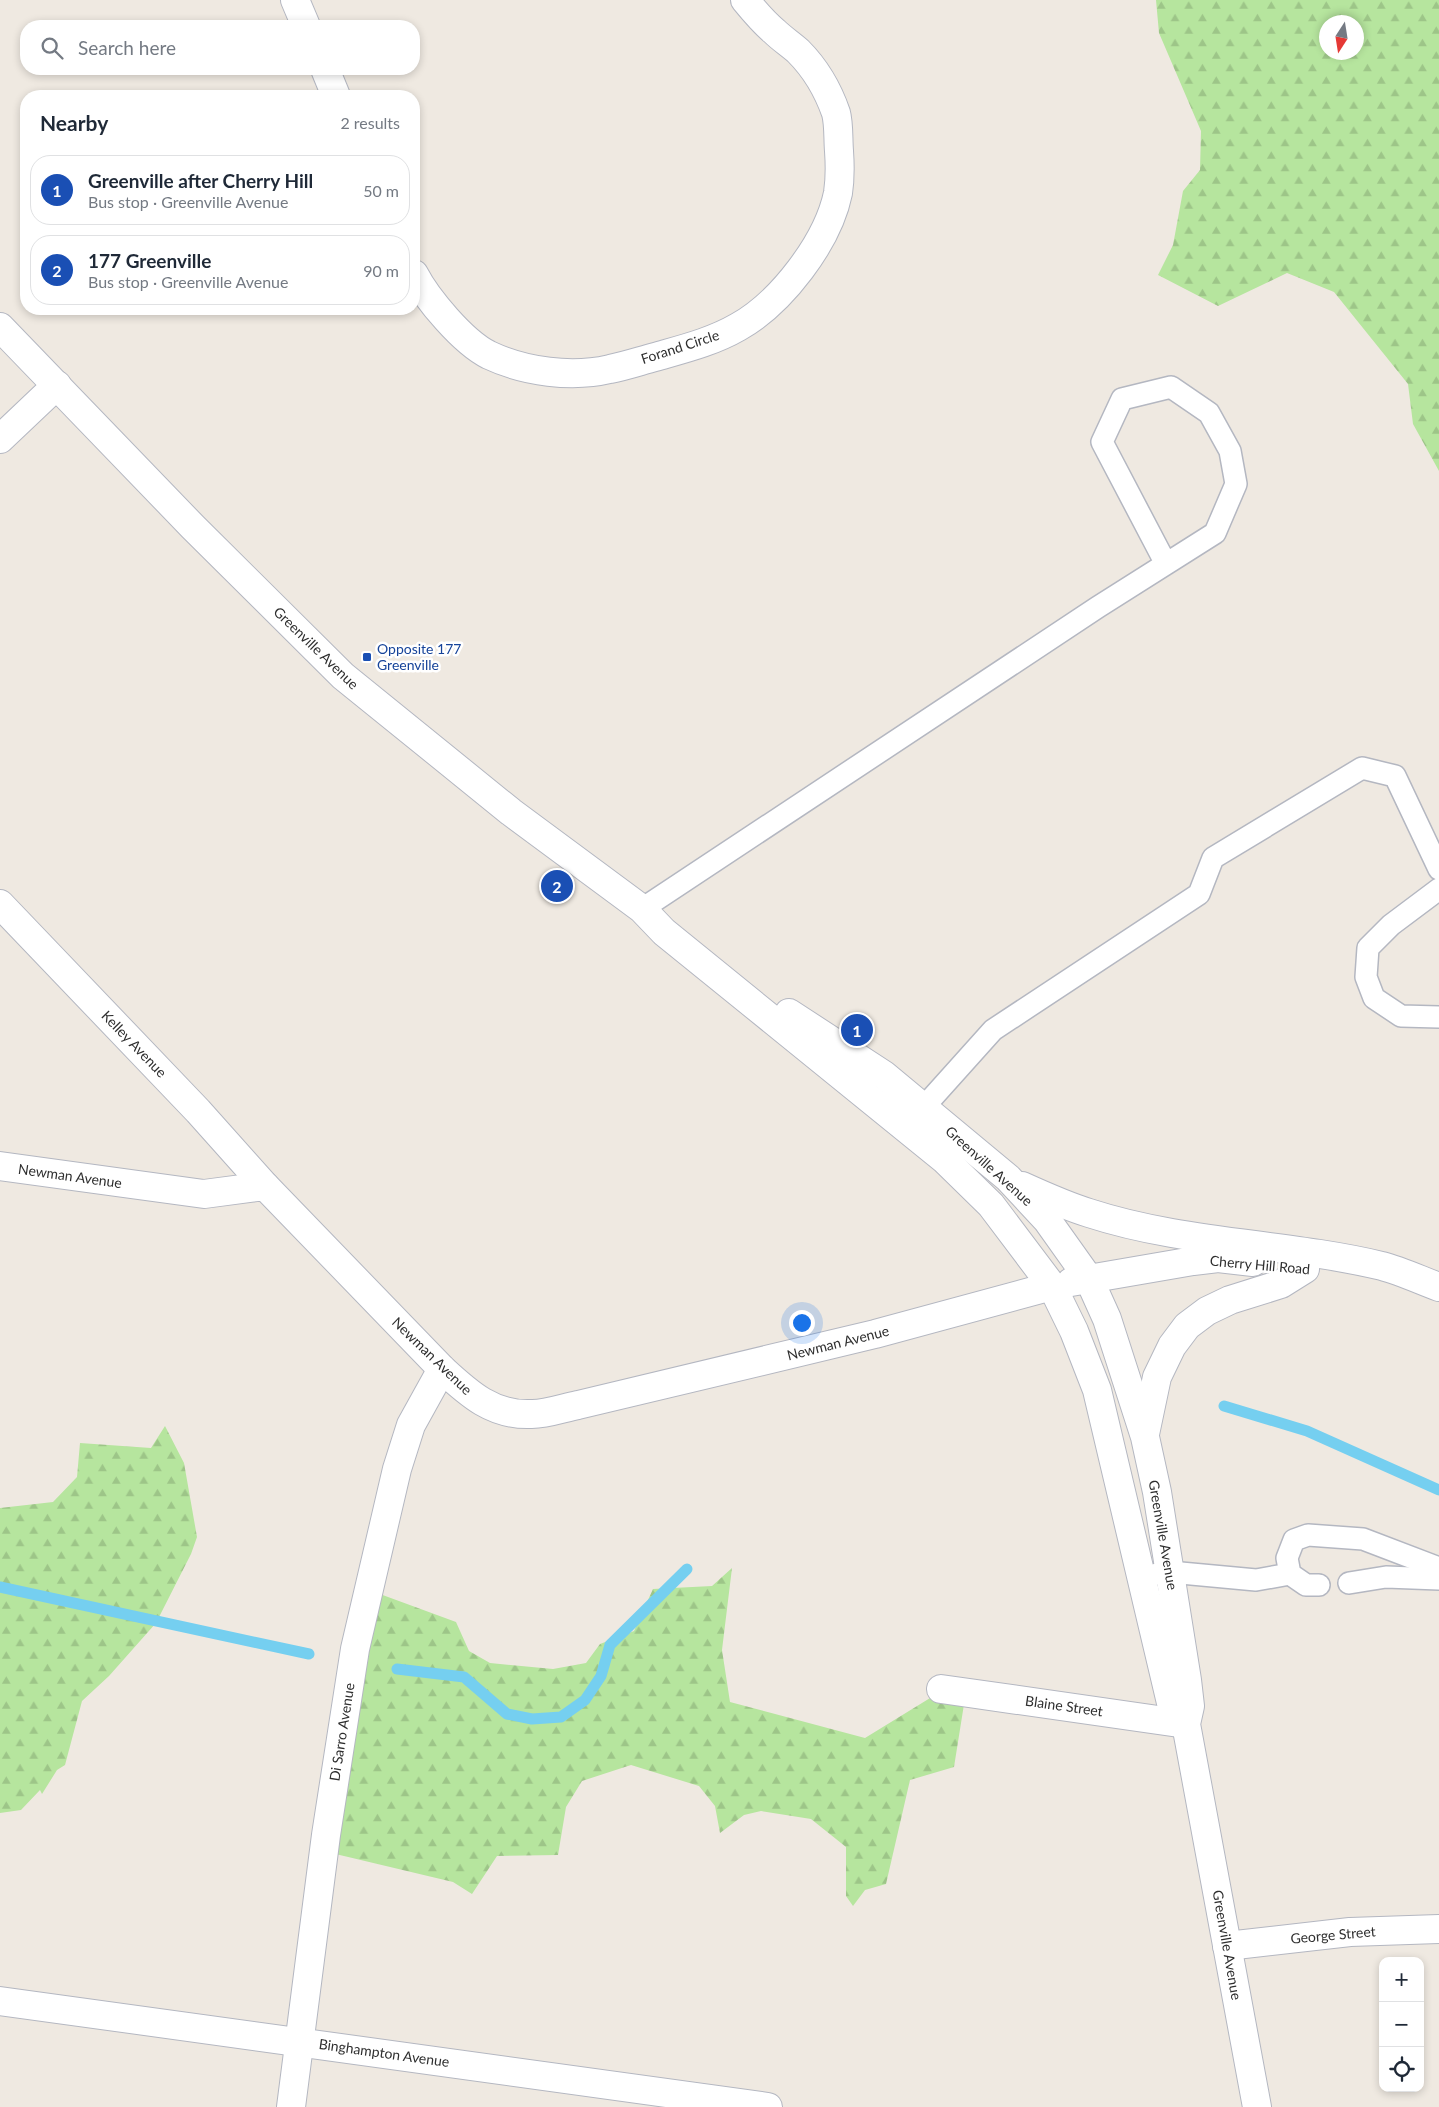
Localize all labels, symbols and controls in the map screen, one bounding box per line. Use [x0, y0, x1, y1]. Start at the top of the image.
north arrow [1319, 15, 1364, 60]
search box [20, 20, 420, 75]
icon: search [38, 34, 66, 62]
text: Search here [78, 36, 176, 59]
text: Nearby [40, 110, 108, 135]
text: 2 results [340, 113, 400, 132]
text: Greenville after Cherry Hill [88, 169, 313, 192]
text: 1 [52, 181, 62, 200]
text: 50 m [363, 181, 399, 200]
text: Bus stop · Greenville Avenue [88, 192, 288, 211]
text: 177 Greenville [88, 249, 211, 272]
text: 2 [52, 261, 62, 280]
text: 90 m [363, 261, 399, 280]
text: Bus stop · Greenville Avenue [88, 272, 288, 291]
street label: Forand Circle [639, 326, 721, 367]
street label: Greenville Avenue [270, 603, 362, 692]
place label: Opposite 177 Greenville [377, 640, 461, 673]
marker: Opposite 177 Greenville [361, 651, 373, 663]
pin: 2 [541, 867, 573, 905]
street label: Kelley Avenue [98, 1007, 170, 1081]
pin: 1 [841, 1011, 873, 1049]
street label: Greenville Avenue [942, 1122, 1036, 1209]
street label: Newman Avenue [17, 1160, 123, 1191]
street label: Cherry Hill Road [1209, 1252, 1311, 1277]
your location [789, 1310, 815, 1336]
street label: Newman Avenue [389, 1313, 476, 1398]
street label: Newman Avenue [785, 1322, 891, 1363]
street label: Greenville Avenue [1145, 1479, 1182, 1591]
street label: Di Sarro Avenue [325, 1682, 358, 1782]
street label: Blaine Street [1024, 1692, 1104, 1719]
street label: Greenville Avenue [1209, 1889, 1246, 2001]
street label: George Street [1290, 1922, 1376, 1947]
map controls [1379, 1957, 1424, 2092]
button: + [1379, 1957, 1424, 2002]
button: − [1379, 2002, 1424, 2047]
street label: Binghampton Avenue [318, 2035, 450, 2070]
button: locate [1379, 2047, 1424, 2092]

